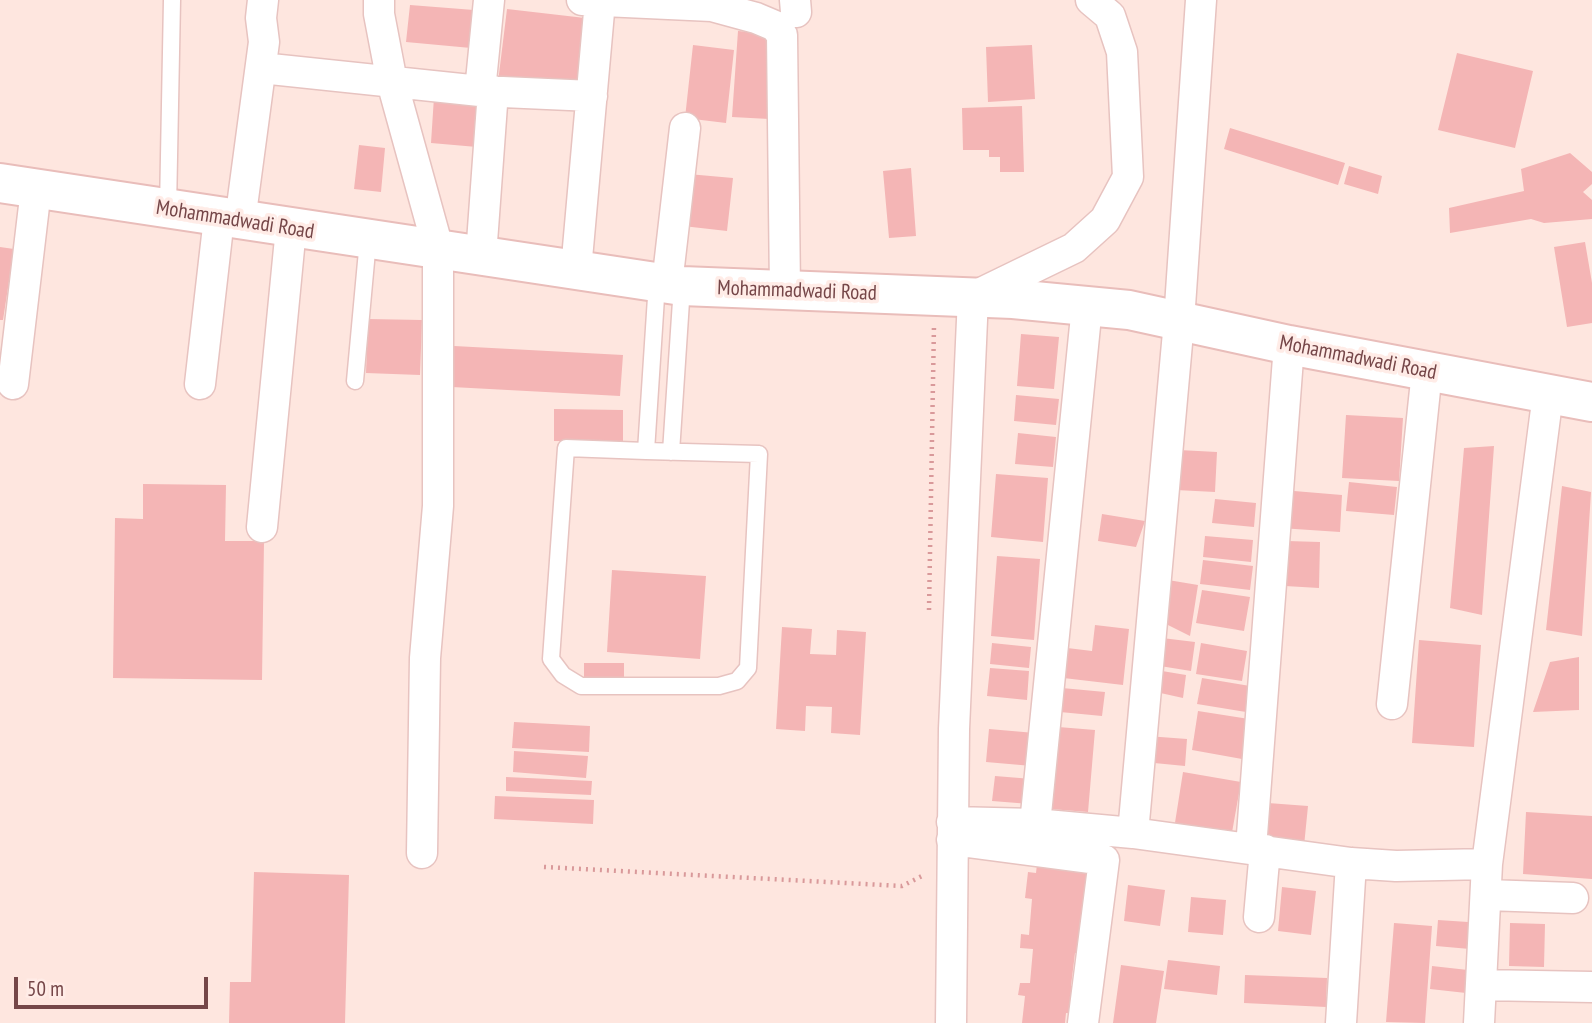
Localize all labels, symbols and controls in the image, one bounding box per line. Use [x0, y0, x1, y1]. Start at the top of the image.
street label: Mohammadwadi Road [154, 195, 316, 245]
street label: Mohammadwadi Road [717, 276, 877, 306]
street label: Mohammadwadi Road [1277, 330, 1439, 386]
scale bar [18, 964, 212, 1008]
text: 50 m [27, 975, 64, 1002]

